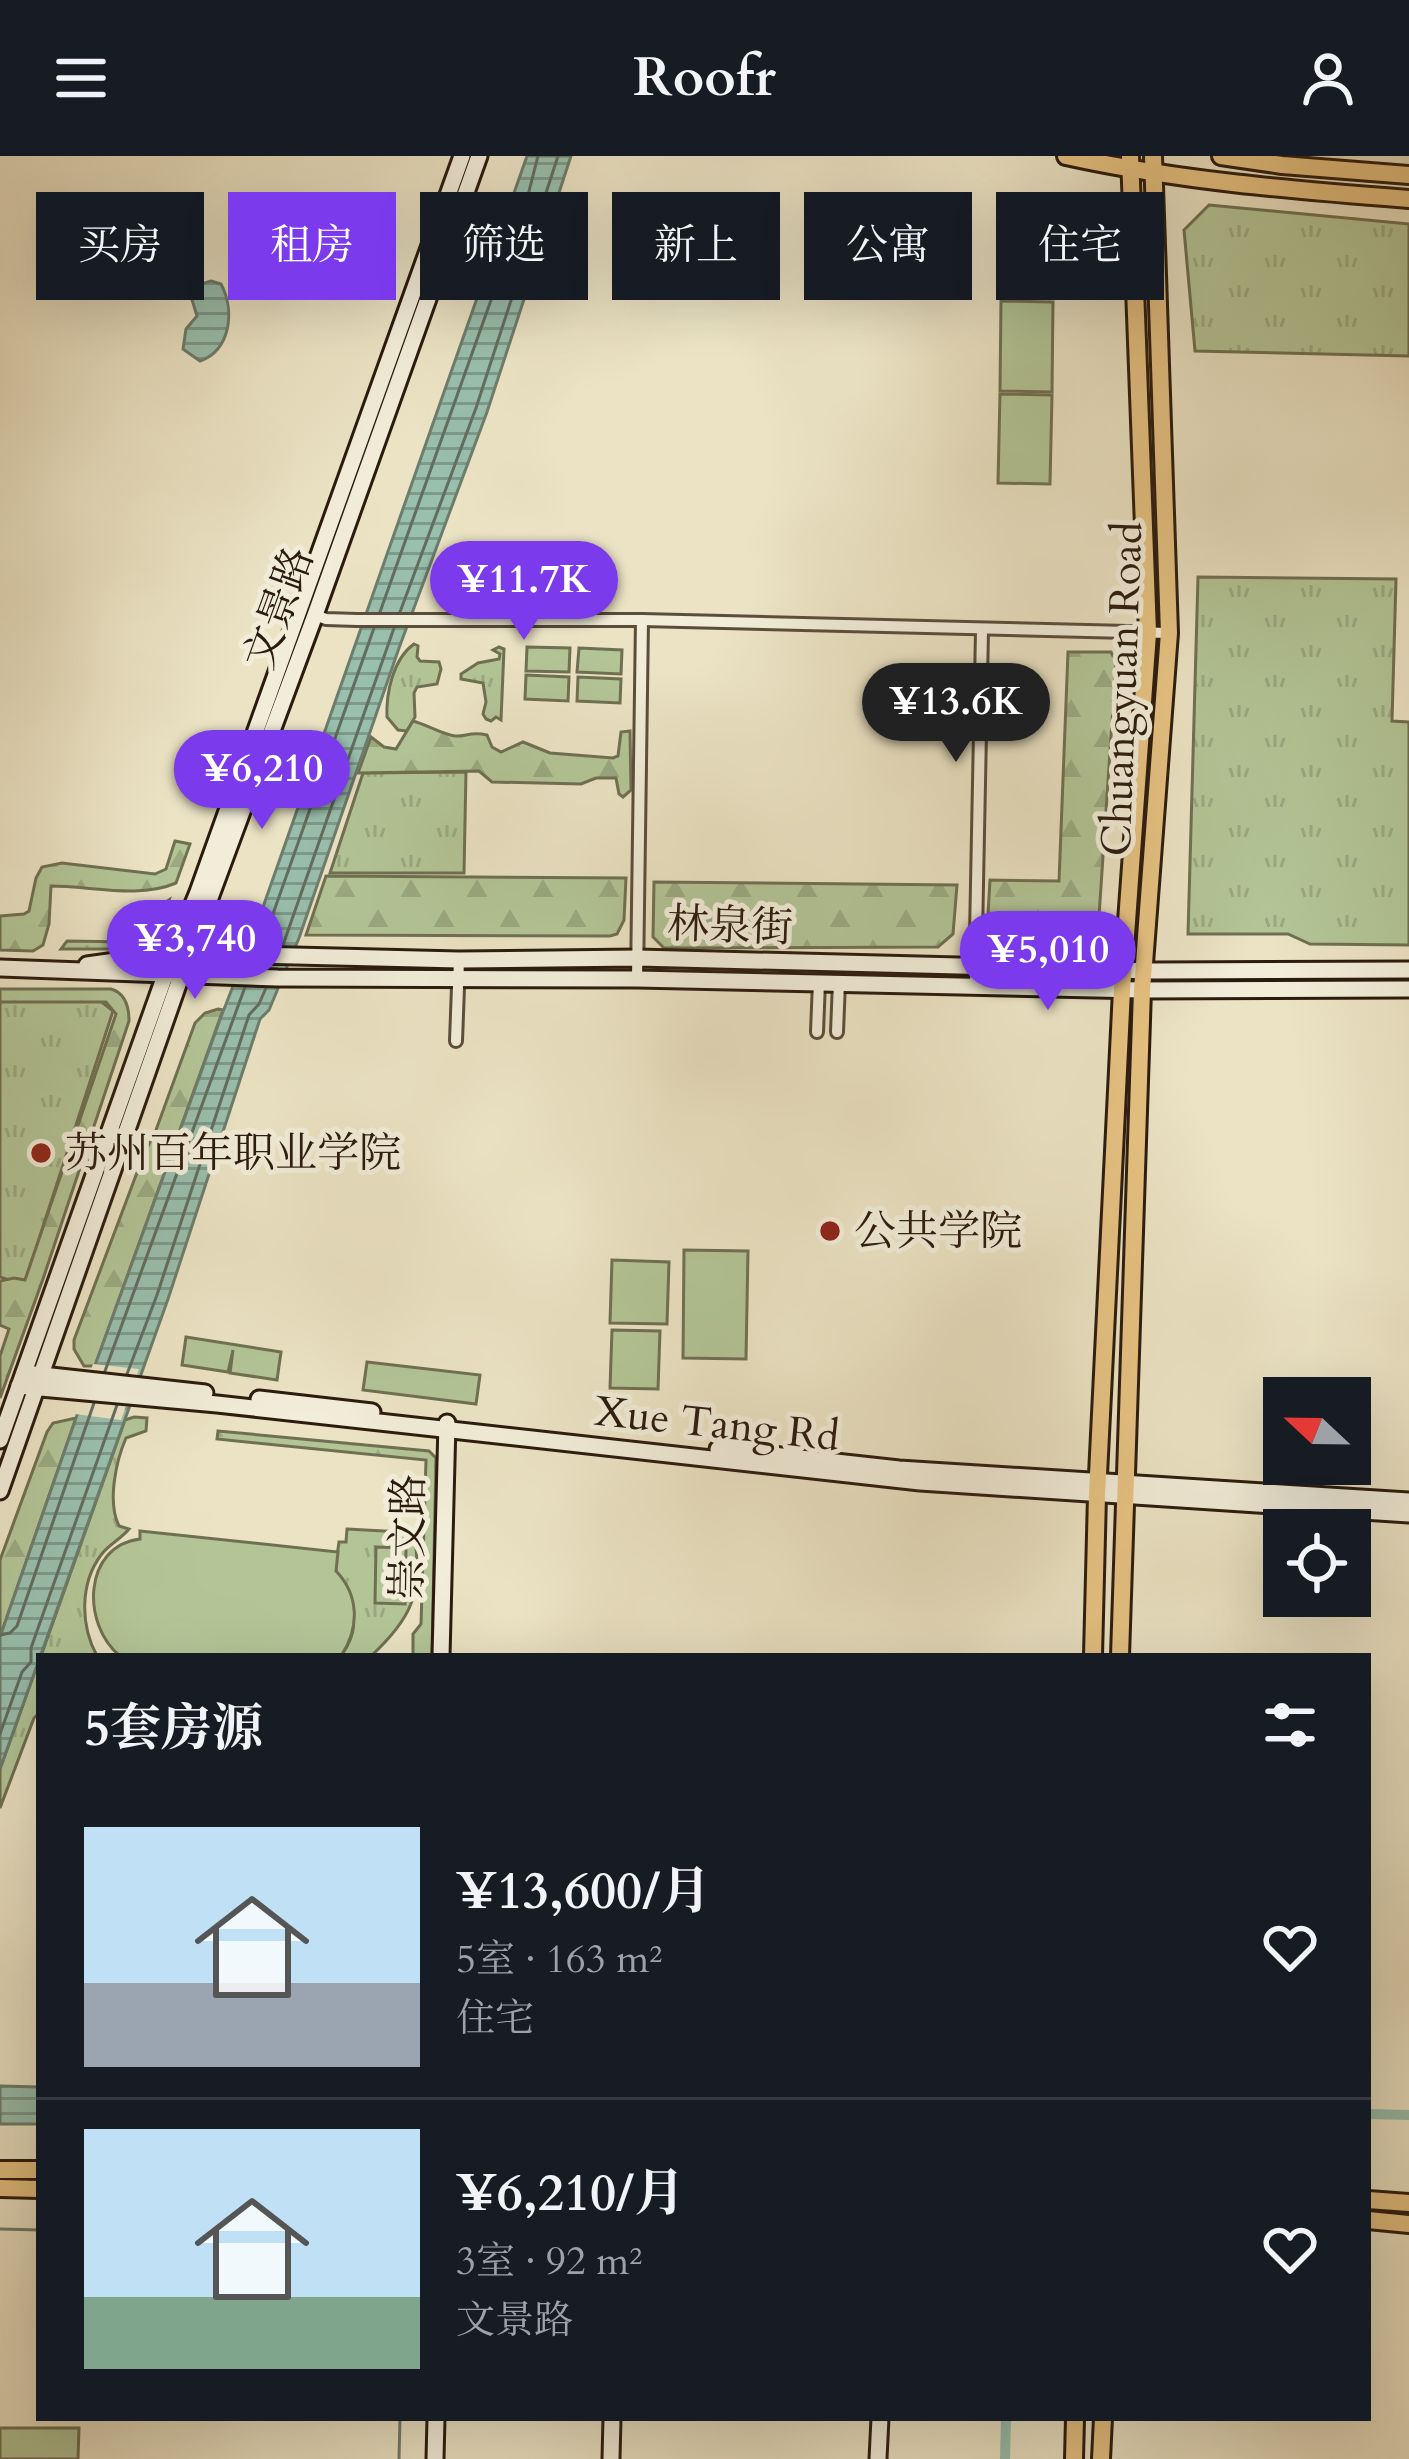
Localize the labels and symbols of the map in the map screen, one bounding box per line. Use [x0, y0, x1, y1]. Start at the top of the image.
street label: Chuangyuan Road [1088, 521, 1156, 857]
street label: 文景路 [231, 539, 327, 677]
pin: ¥11.7K [426, 541, 622, 643]
pin: ¥13.6K [858, 663, 1054, 765]
pin: ¥6,210 [164, 730, 360, 832]
street label: 林泉街 [666, 895, 794, 957]
pin: ¥3,740 [97, 900, 293, 1002]
pin: ¥5,010 [950, 911, 1146, 1013]
place label: 苏州百年职业学院 [65, 1125, 401, 1182]
marker: 苏州百年职业学院 [28, 1140, 54, 1166]
place label: 公共学院 [854, 1203, 1022, 1260]
marker: 公共学院 [817, 1218, 843, 1244]
north arrow [1263, 1377, 1371, 1485]
street label: Xue Tang Rd [592, 1383, 842, 1465]
street label: 崇文路 [378, 1474, 438, 1600]

